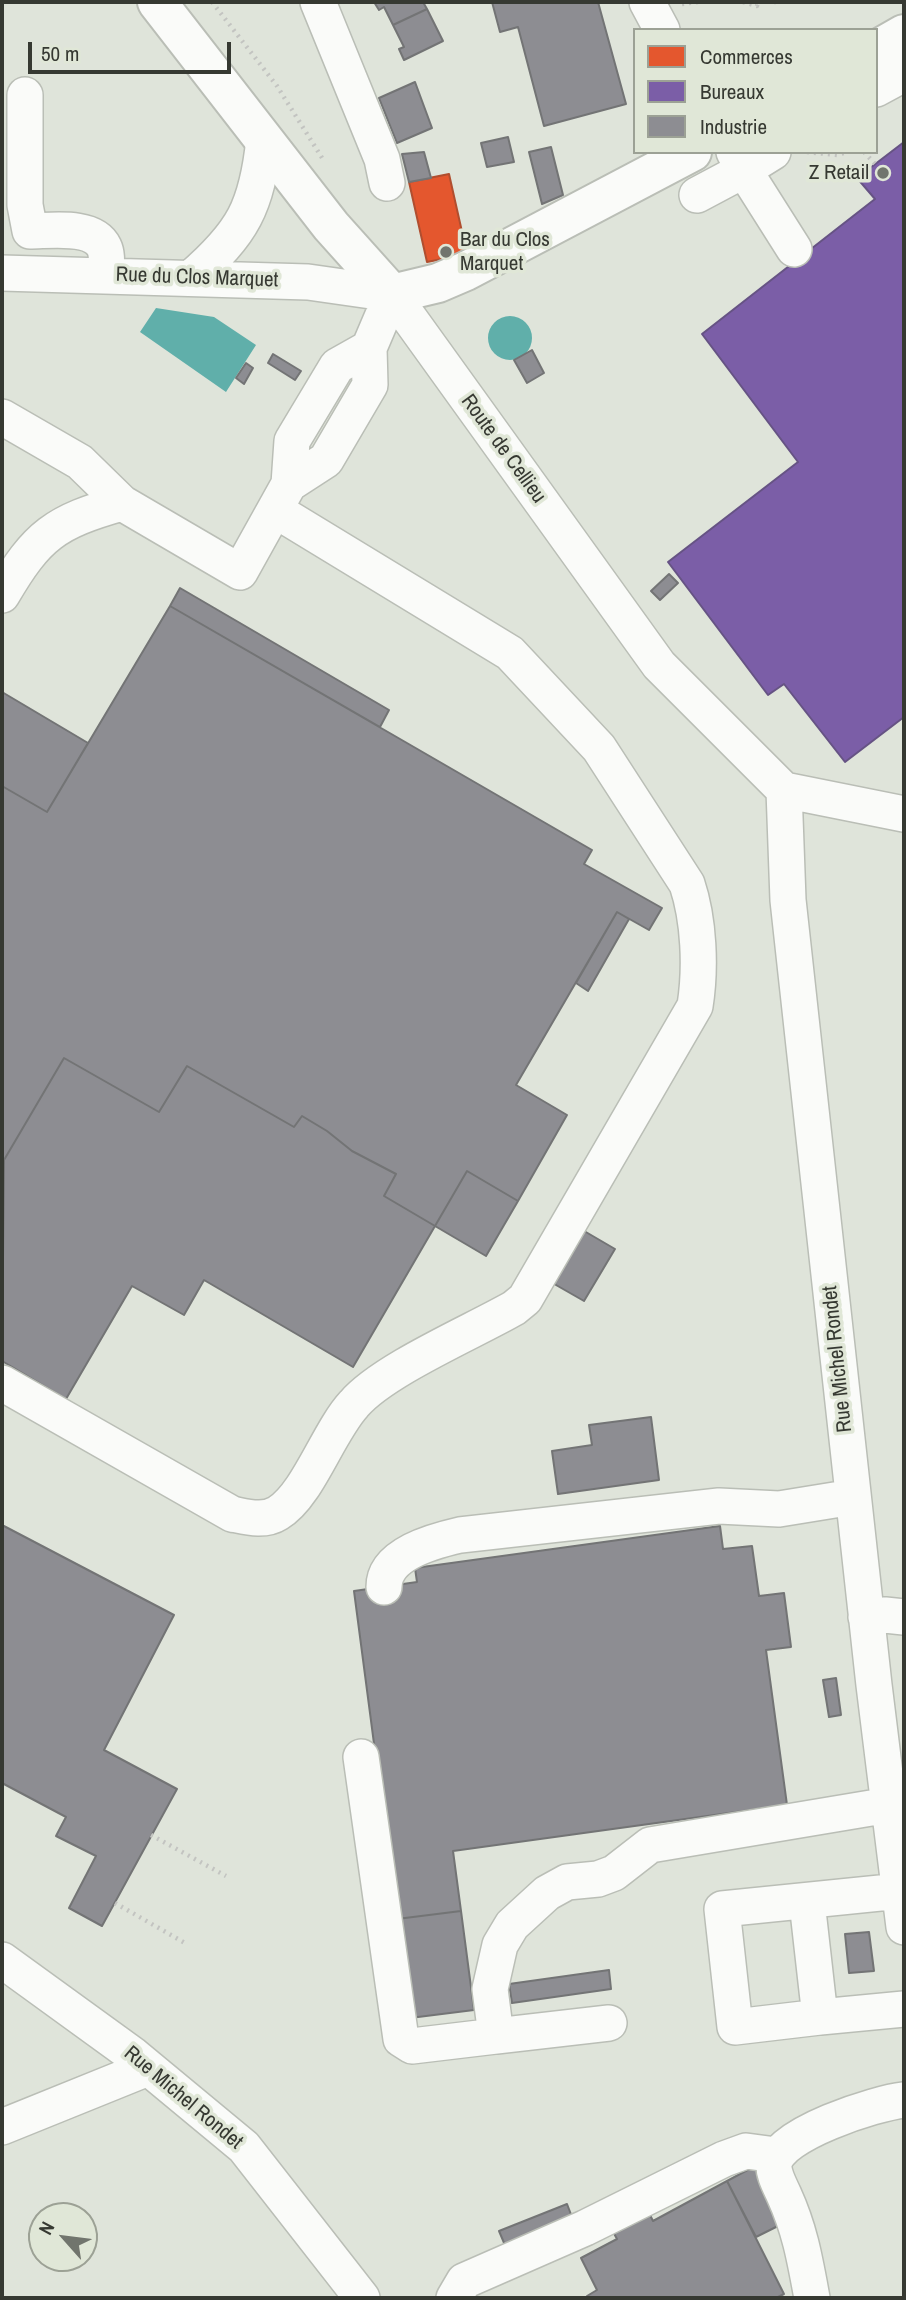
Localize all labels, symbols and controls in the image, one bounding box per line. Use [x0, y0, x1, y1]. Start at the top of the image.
scale bar [32, 28, 234, 72]
legend [633, 28, 878, 154]
text: 50 m [41, 39, 79, 68]
text: Commerces [700, 42, 793, 71]
text: Bureaux [700, 77, 764, 106]
text: Industrie [700, 112, 767, 141]
place label: Z Retail [809, 160, 869, 186]
marker: Z Retail [875, 165, 891, 181]
place label: Bar du Clos Marquet [460, 227, 550, 277]
marker: Bar du Clos Marquet [438, 244, 454, 260]
street label: Rue du Clos Marquet [115, 263, 279, 293]
street label: Route de Cellieu [455, 390, 551, 508]
street label: Rue Michel Rondet [818, 1284, 858, 1434]
street label: Rue Michel Rondet [118, 2041, 248, 2155]
north arrow [28, 2202, 98, 2272]
text: N [32, 2217, 60, 2239]

